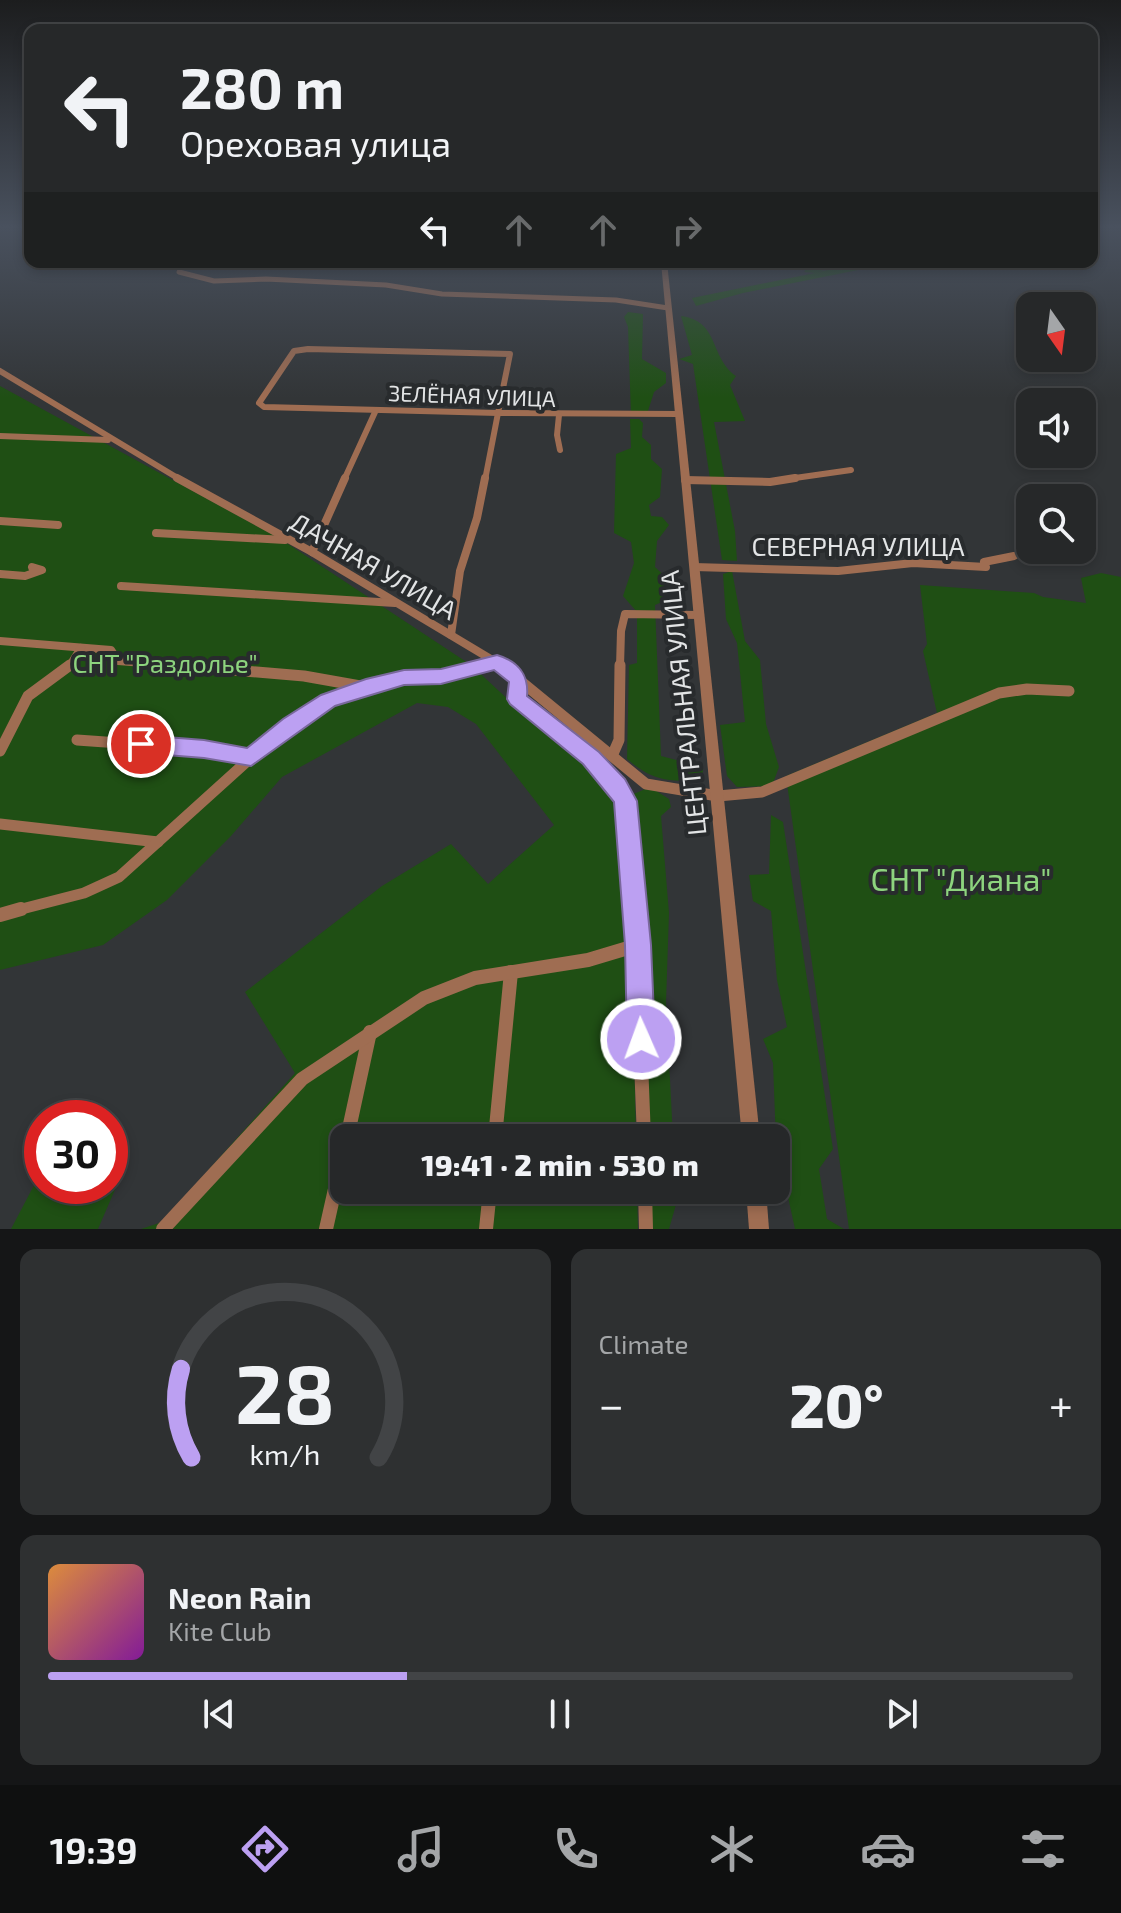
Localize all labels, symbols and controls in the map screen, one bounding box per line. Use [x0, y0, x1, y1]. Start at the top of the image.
text: 280 m [180, 53, 344, 120]
icon: left [48, 56, 152, 160]
text: Ореховая улица [180, 121, 451, 164]
icon: left [413, 208, 457, 252]
icon: ahead [497, 208, 541, 252]
icon: ahead [581, 208, 625, 252]
icon: right [665, 208, 709, 252]
north arrow [1016, 292, 1096, 372]
map controls [1016, 292, 1096, 564]
street label: ЗЕЛЁНАЯ УЛИЦА [388, 379, 557, 411]
button: sound [1016, 388, 1096, 468]
button: search [1016, 484, 1096, 564]
street label: ДАЧНАЯ УЛИЦА [285, 505, 463, 625]
street label: СЕВЕРНАЯ УЛИЦА [751, 530, 965, 561]
street label: ЦЕНТРАЛЬНАЯ УЛИЦА [653, 569, 711, 837]
park label: СНТ "Раздолье" [72, 647, 258, 678]
pin [107, 710, 175, 778]
icon: arrive [119, 722, 163, 766]
park label: СНТ "Диана" [871, 859, 1051, 897]
position arrow [599, 997, 683, 1081]
speed limit sign: 30 [24, 1100, 128, 1204]
text: 19:41 · 2 min · 530 m [421, 1146, 699, 1182]
text: Climate [599, 1328, 688, 1359]
text: 28 [235, 1341, 335, 1441]
text: 20° [789, 1368, 884, 1440]
text: − [599, 1377, 624, 1430]
text: + [1049, 1377, 1073, 1430]
text: km/h [250, 1436, 321, 1471]
text: Neon Rain [168, 1579, 312, 1615]
text: Kite Club [168, 1615, 272, 1646]
icon: previous [197, 1692, 241, 1736]
icon: pause [538, 1692, 582, 1736]
icon: next [880, 1692, 924, 1736]
icon: directions [237, 1821, 293, 1877]
icon: music [393, 1821, 449, 1877]
icon: phone [548, 1821, 604, 1877]
icon: climate [704, 1821, 760, 1877]
icon: car [860, 1821, 916, 1877]
icon: filters [1015, 1821, 1071, 1877]
text: 19:39 [50, 1828, 138, 1871]

